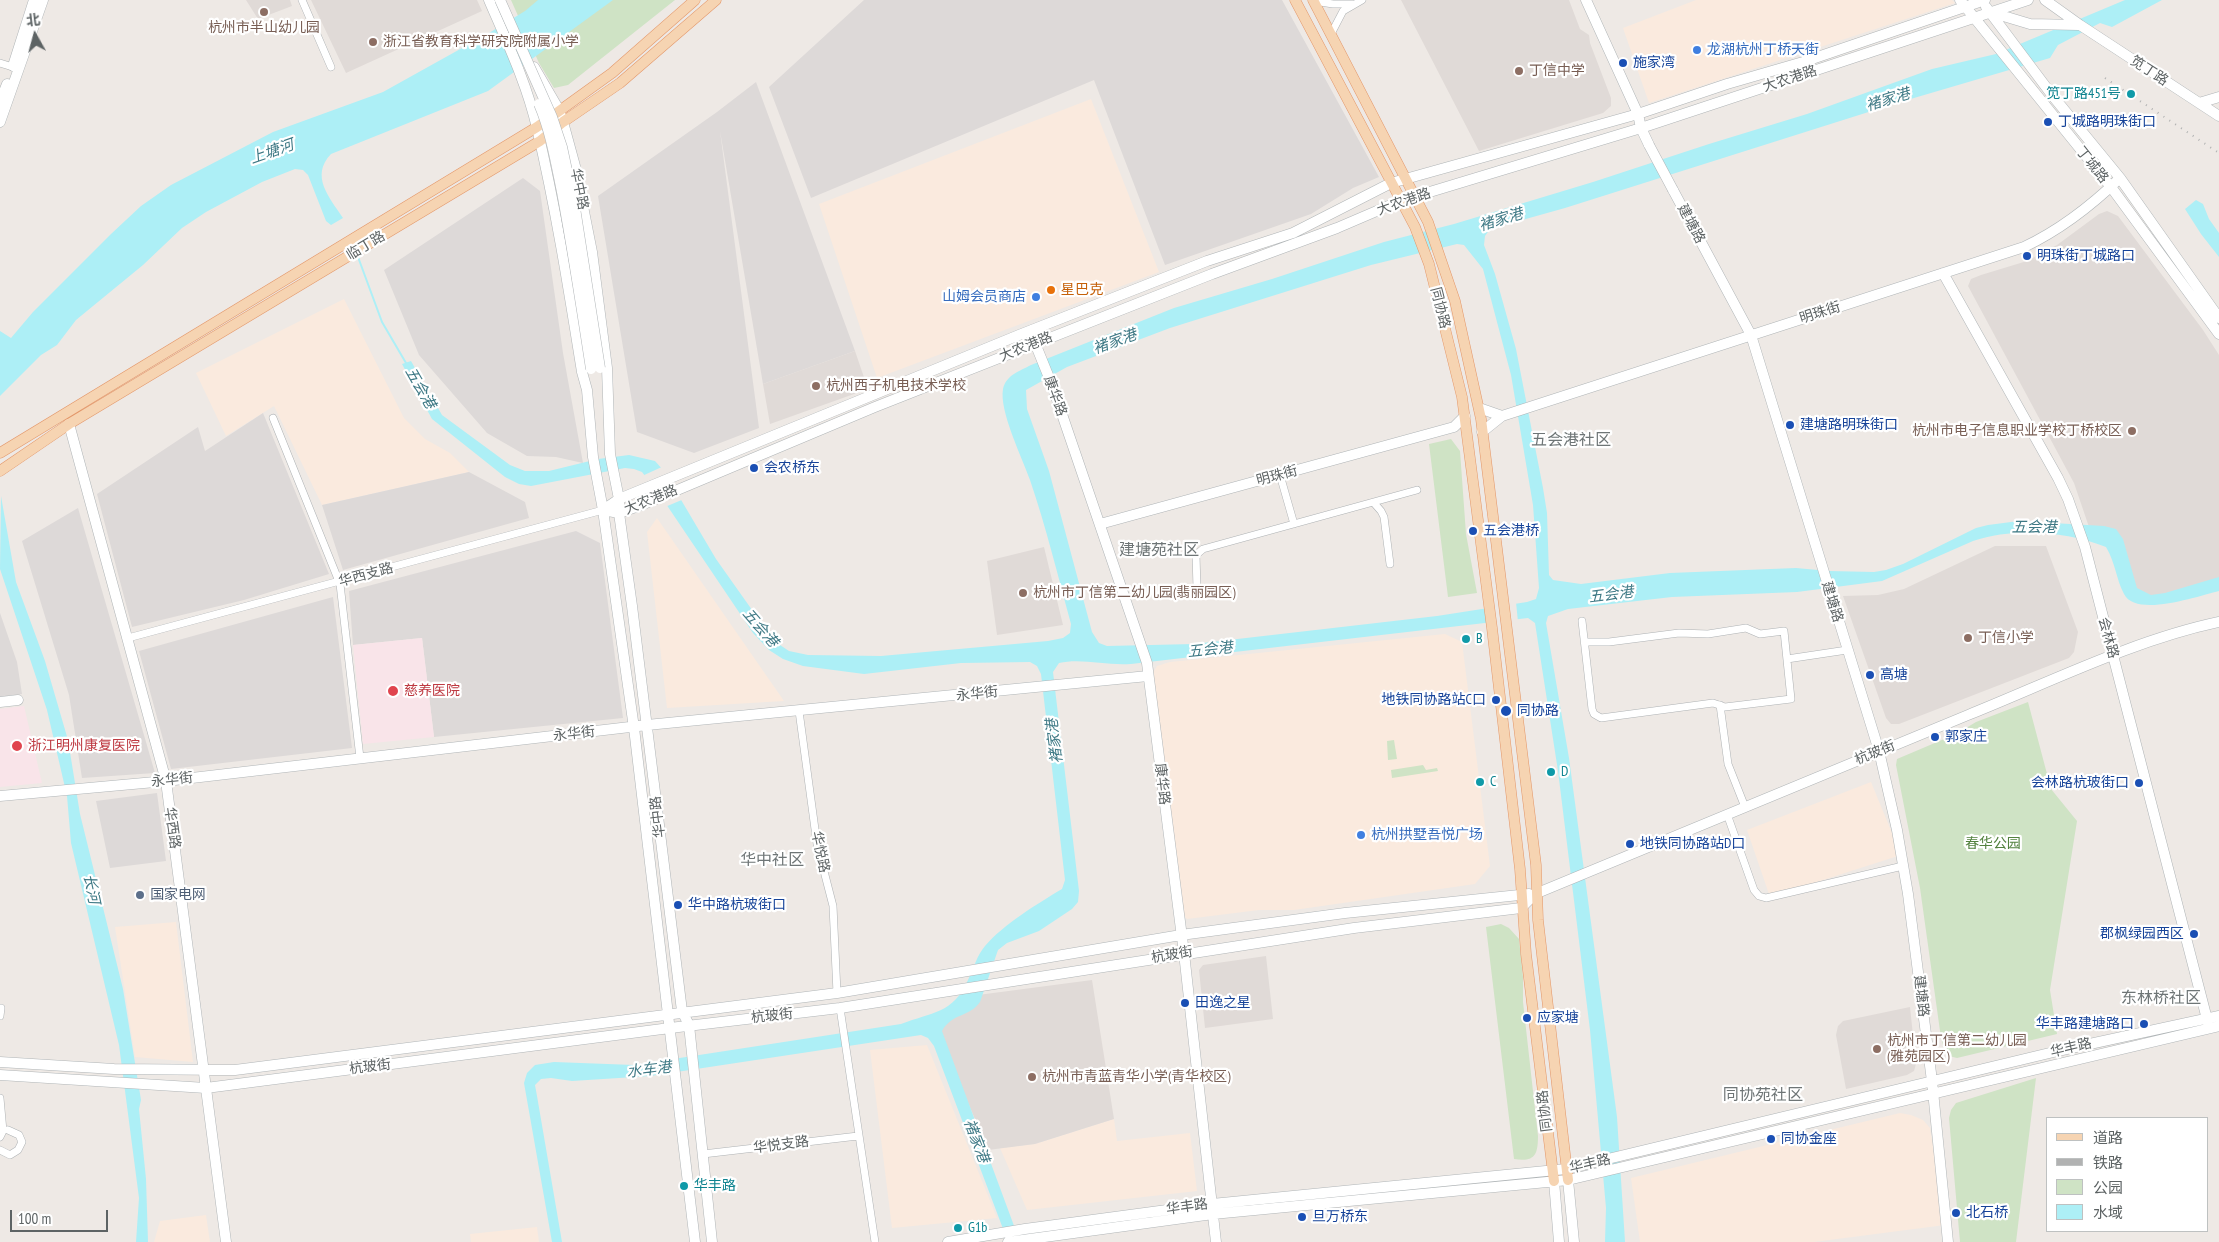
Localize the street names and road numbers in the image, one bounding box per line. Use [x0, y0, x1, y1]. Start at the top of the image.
street label: 笕丁路 [2127, 53, 2171, 89]
street label: 大农港路 [1761, 62, 1819, 96]
street label: 丁城路 [2072, 143, 2112, 187]
street label: 华中路 [567, 167, 591, 211]
street label: 大农港路 [1375, 185, 1433, 219]
street label: 建塘路 [1674, 202, 1708, 246]
street label: 临丁路 [344, 228, 388, 264]
street label: 同协路 [1427, 286, 1453, 330]
street label: 明珠街 [1797, 299, 1843, 327]
street label: 大农港路 [997, 329, 1055, 365]
street label: 康华路 [1040, 373, 1070, 419]
street label: 明珠街 [1255, 462, 1299, 490]
street label: 大农港路 [622, 482, 680, 518]
street label: 华西支路 [337, 560, 395, 590]
street label: 建塘路 [1818, 579, 1846, 625]
street label: 会林路 [2094, 616, 2122, 660]
street label: 永华街 [955, 683, 999, 705]
street label: 永华街 [552, 723, 596, 745]
street label: 杭玻街 [1852, 737, 1898, 769]
street label: 康华路 [1151, 762, 1173, 806]
street label: 永华街 [150, 769, 194, 791]
street label: 华中路 [647, 795, 669, 839]
street label: 华西路 [161, 806, 183, 850]
street label: 华悦路 [807, 830, 833, 874]
street label: 杭玻街 [1150, 943, 1194, 967]
street label: 建塘路 [1910, 974, 1932, 1018]
street label: 杭玻街 [750, 1005, 794, 1027]
street label: 华丰路 [2049, 1035, 2093, 1061]
street label: 杭玻街 [348, 1056, 392, 1078]
street label: 同协路 [1534, 1089, 1556, 1133]
street label: 华悦支路 [752, 1133, 810, 1157]
street label: 华丰路 [1568, 1151, 1612, 1177]
street label: 华丰路 [1165, 1196, 1209, 1218]

